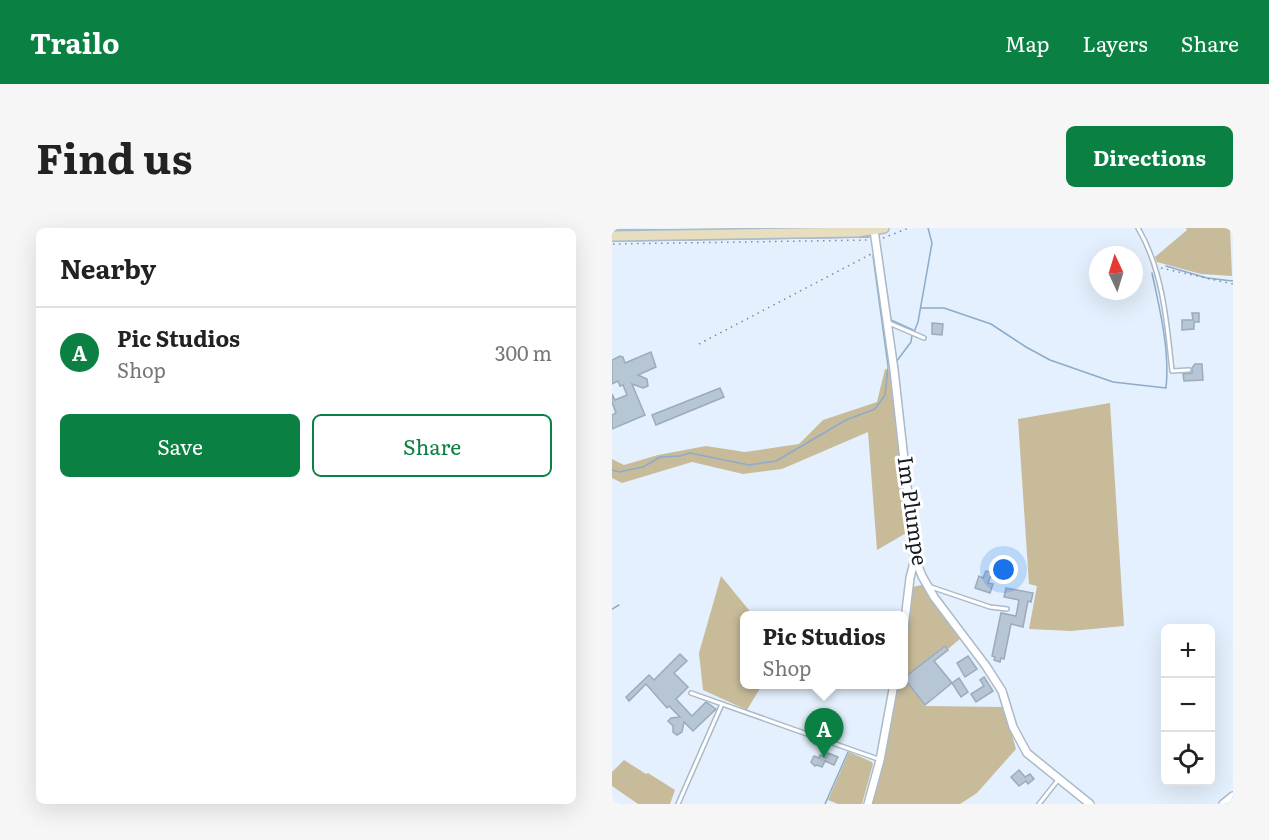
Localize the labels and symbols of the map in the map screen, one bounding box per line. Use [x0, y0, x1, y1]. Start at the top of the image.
north arrow [1089, 246, 1143, 300]
street label: Im Plumpe [891, 454, 937, 567]
your location [989, 555, 1018, 584]
pin: A [804, 708, 844, 758]

